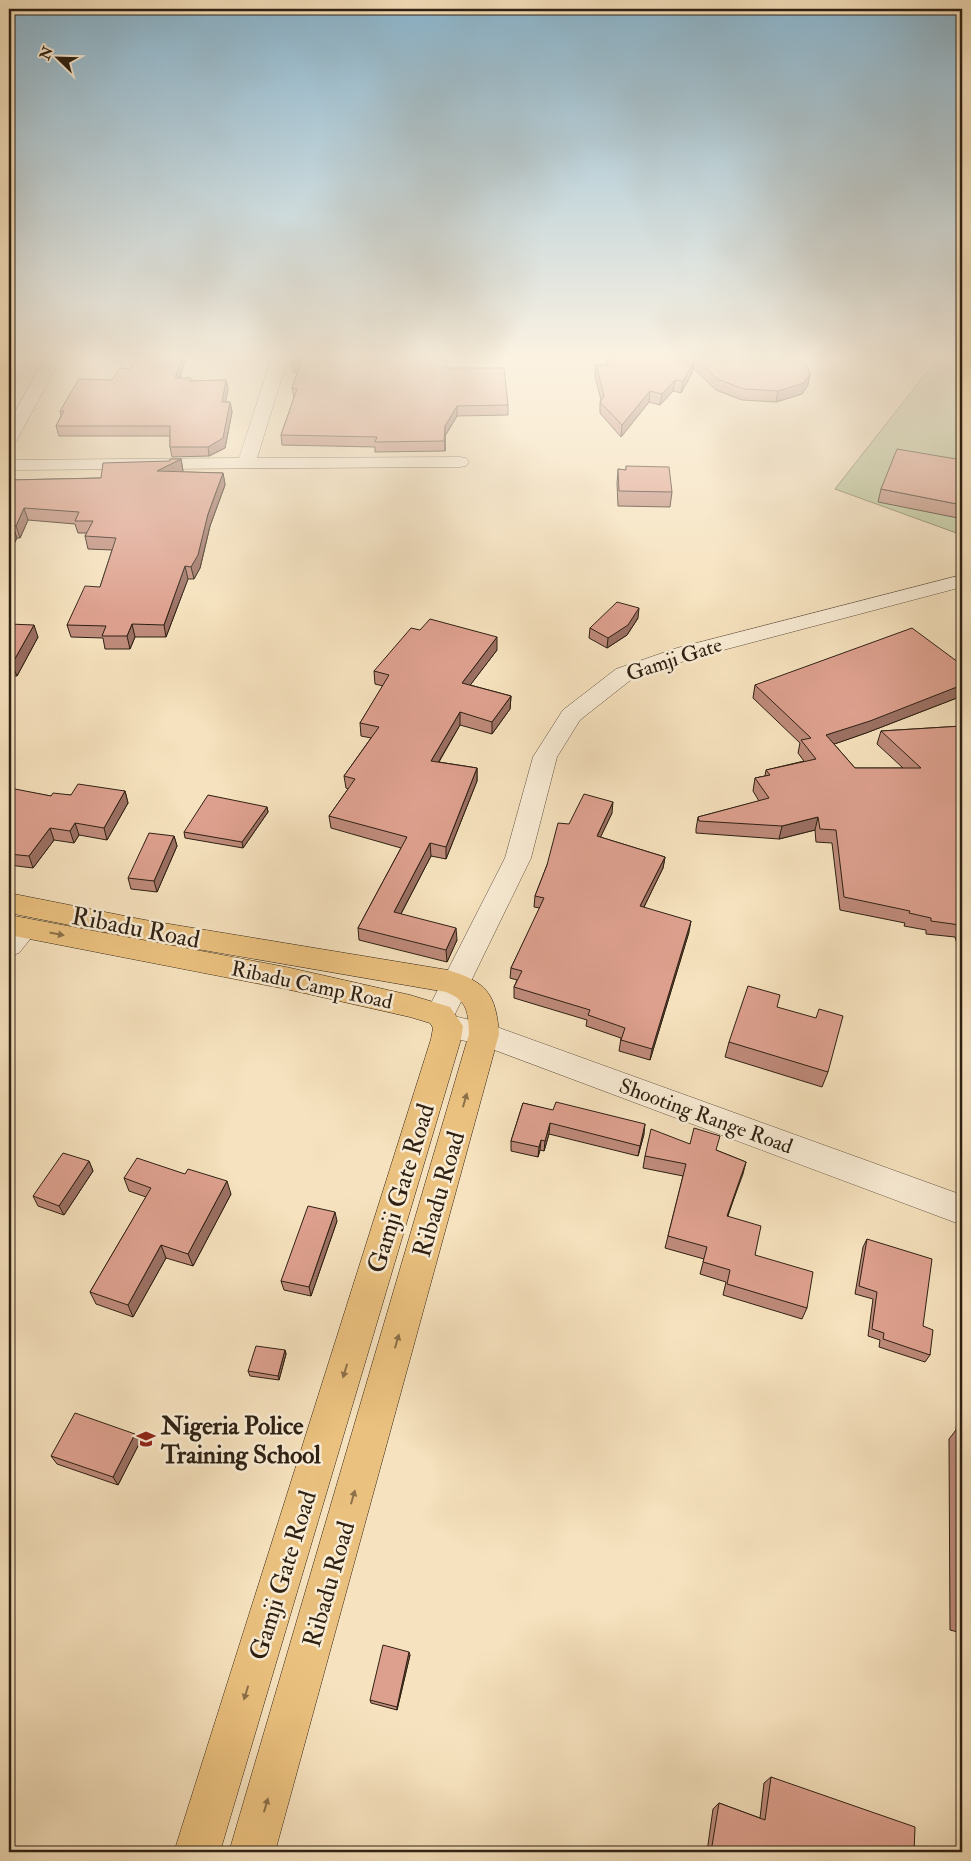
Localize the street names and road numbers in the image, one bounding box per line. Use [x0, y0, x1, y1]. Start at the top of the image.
street label: Gamji Gate [623, 631, 726, 688]
street label: Ribadu Road [69, 901, 202, 956]
street label: Ribadu Camp Road [229, 955, 396, 1016]
street label: Shooting Range Road [615, 1073, 797, 1161]
street label: Gamji Gate Road [361, 1100, 442, 1277]
street label: Ribadu Road [407, 1128, 472, 1261]
street label: Gamji Gate Road [243, 1487, 324, 1664]
street label: Ribadu Road [297, 1518, 362, 1651]

